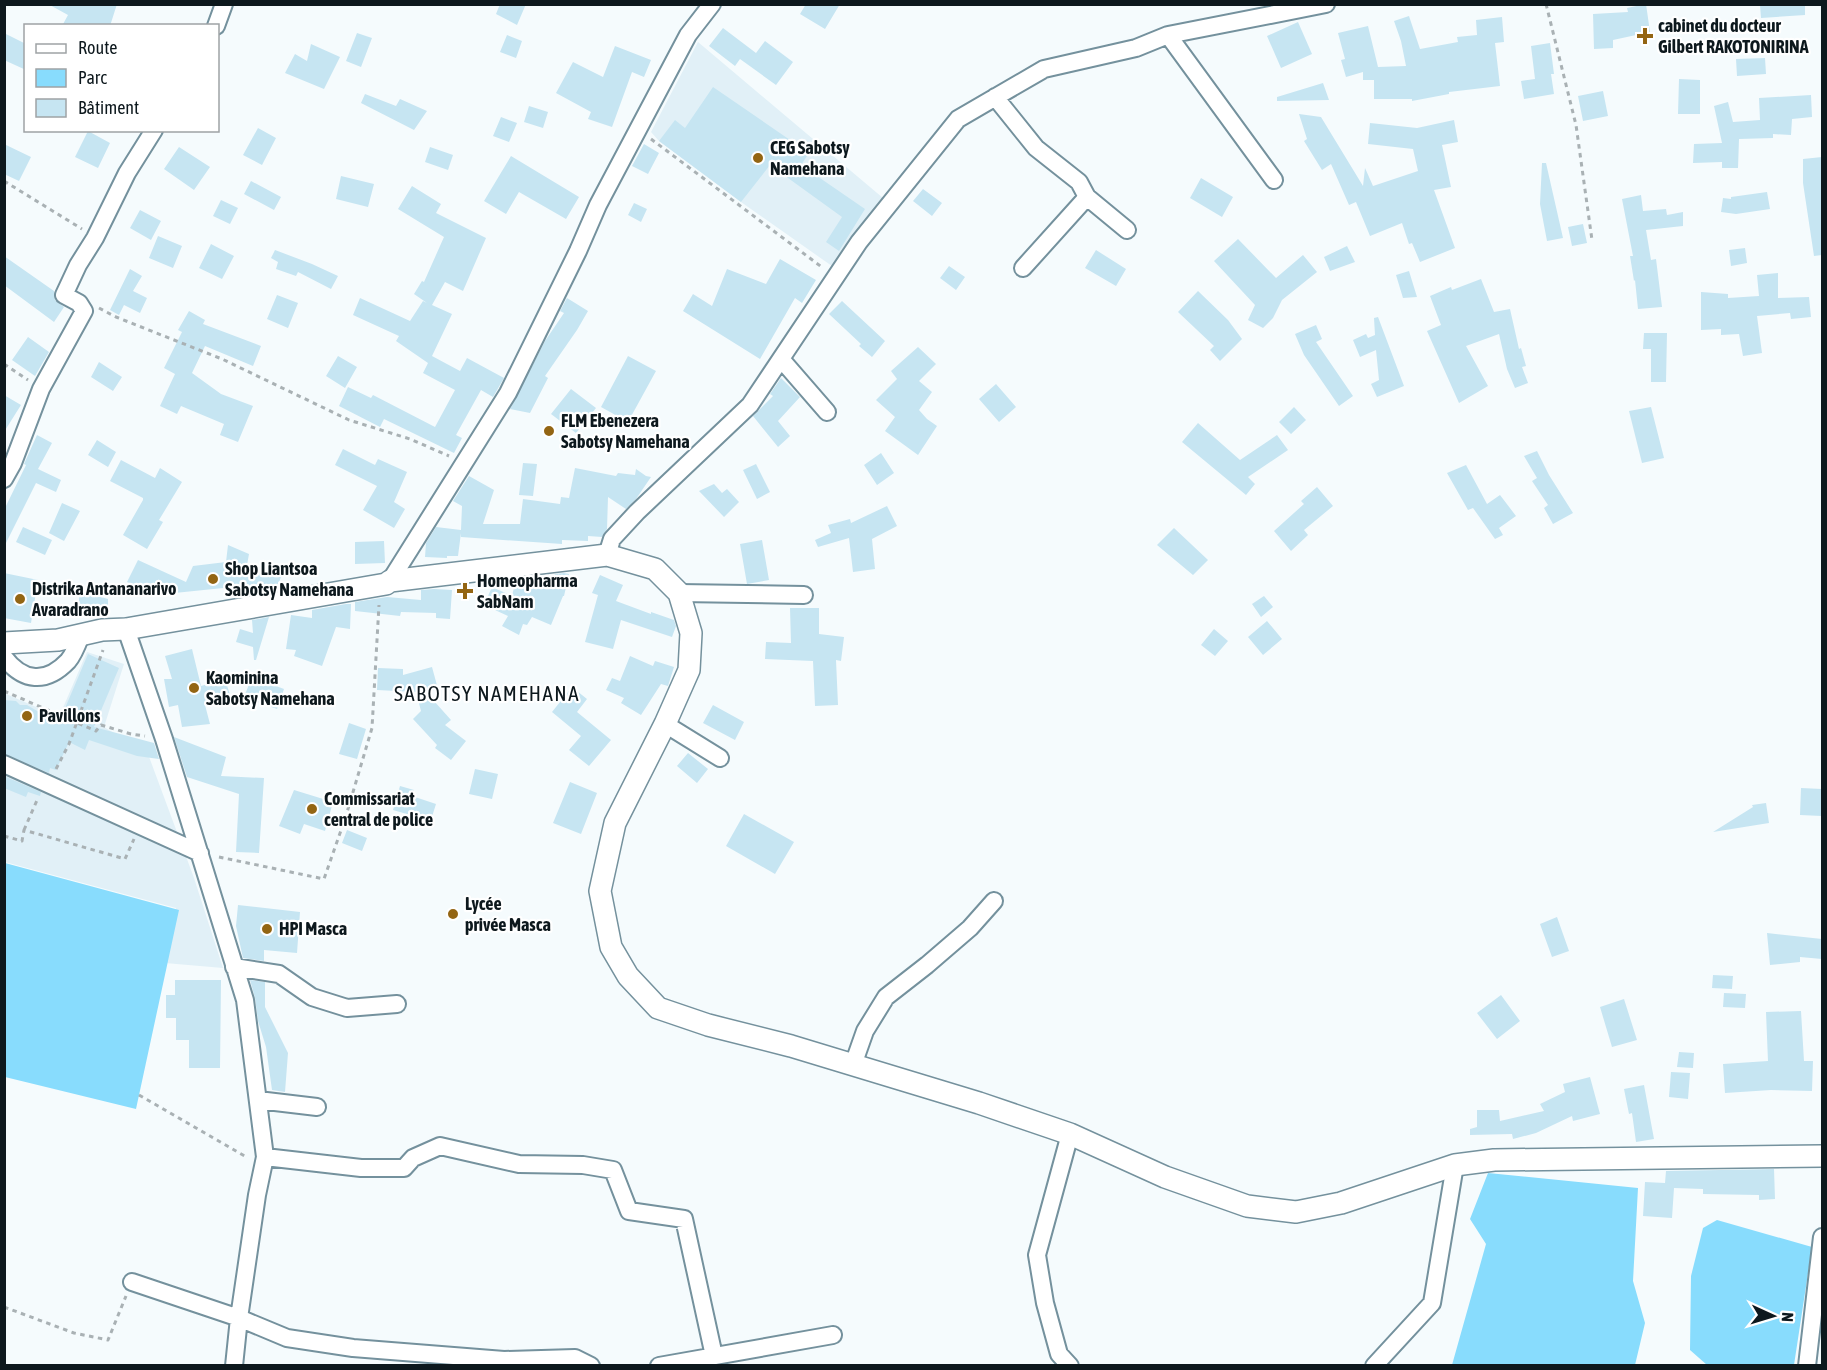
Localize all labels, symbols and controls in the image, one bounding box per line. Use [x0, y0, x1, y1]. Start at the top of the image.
place label: cabinet du docteur Gilbert RAKOTONIRINA [1658, 15, 1809, 57]
legend [24, 24, 219, 132]
marker: cabinet du docteur Gilbert RAKOTONIRINA [1636, 27, 1654, 45]
text: Route [78, 37, 117, 58]
text: Parc [78, 67, 107, 88]
text: Bâtiment [78, 97, 139, 118]
place label: CEG Sabotsy Namehana [770, 137, 850, 179]
marker: CEG Sabotsy Namehana [751, 151, 765, 165]
place label: FLM Ebenezera Sabotsy Namehana [561, 410, 690, 452]
marker: FLM Ebenezera Sabotsy Namehana [542, 424, 556, 438]
place label: Shop Liantsoa Sabotsy Namehana [225, 558, 354, 600]
place label: Homeopharma SabNam [477, 570, 578, 612]
marker: Shop Liantsoa Sabotsy Namehana [206, 572, 220, 586]
place label: Distrika Antananarivo Avaradrano [31, 578, 176, 620]
marker: Homeopharma SabNam [458, 584, 472, 598]
marker: Distrika Antananarivo Avaradrano [13, 592, 27, 606]
place label: Kaominina Sabotsy Namehana [206, 667, 335, 709]
marker: Kaominina Sabotsy Namehana [187, 681, 201, 695]
district label: SABOTSY NAMEHANA [394, 681, 580, 705]
place label: Pavillons [39, 705, 101, 726]
marker: Pavillons [20, 709, 34, 723]
place label: Commissariat central de police [324, 788, 433, 830]
marker: Commissariat central de police [305, 802, 319, 816]
place label: Lycée privée Masca [465, 893, 551, 935]
marker: Lycée privée Masca [446, 907, 460, 921]
place label: HPI Masca [279, 918, 347, 939]
marker: HPI Masca [260, 922, 274, 936]
north arrow [1743, 1286, 1803, 1346]
text: N [1779, 1312, 1797, 1322]

